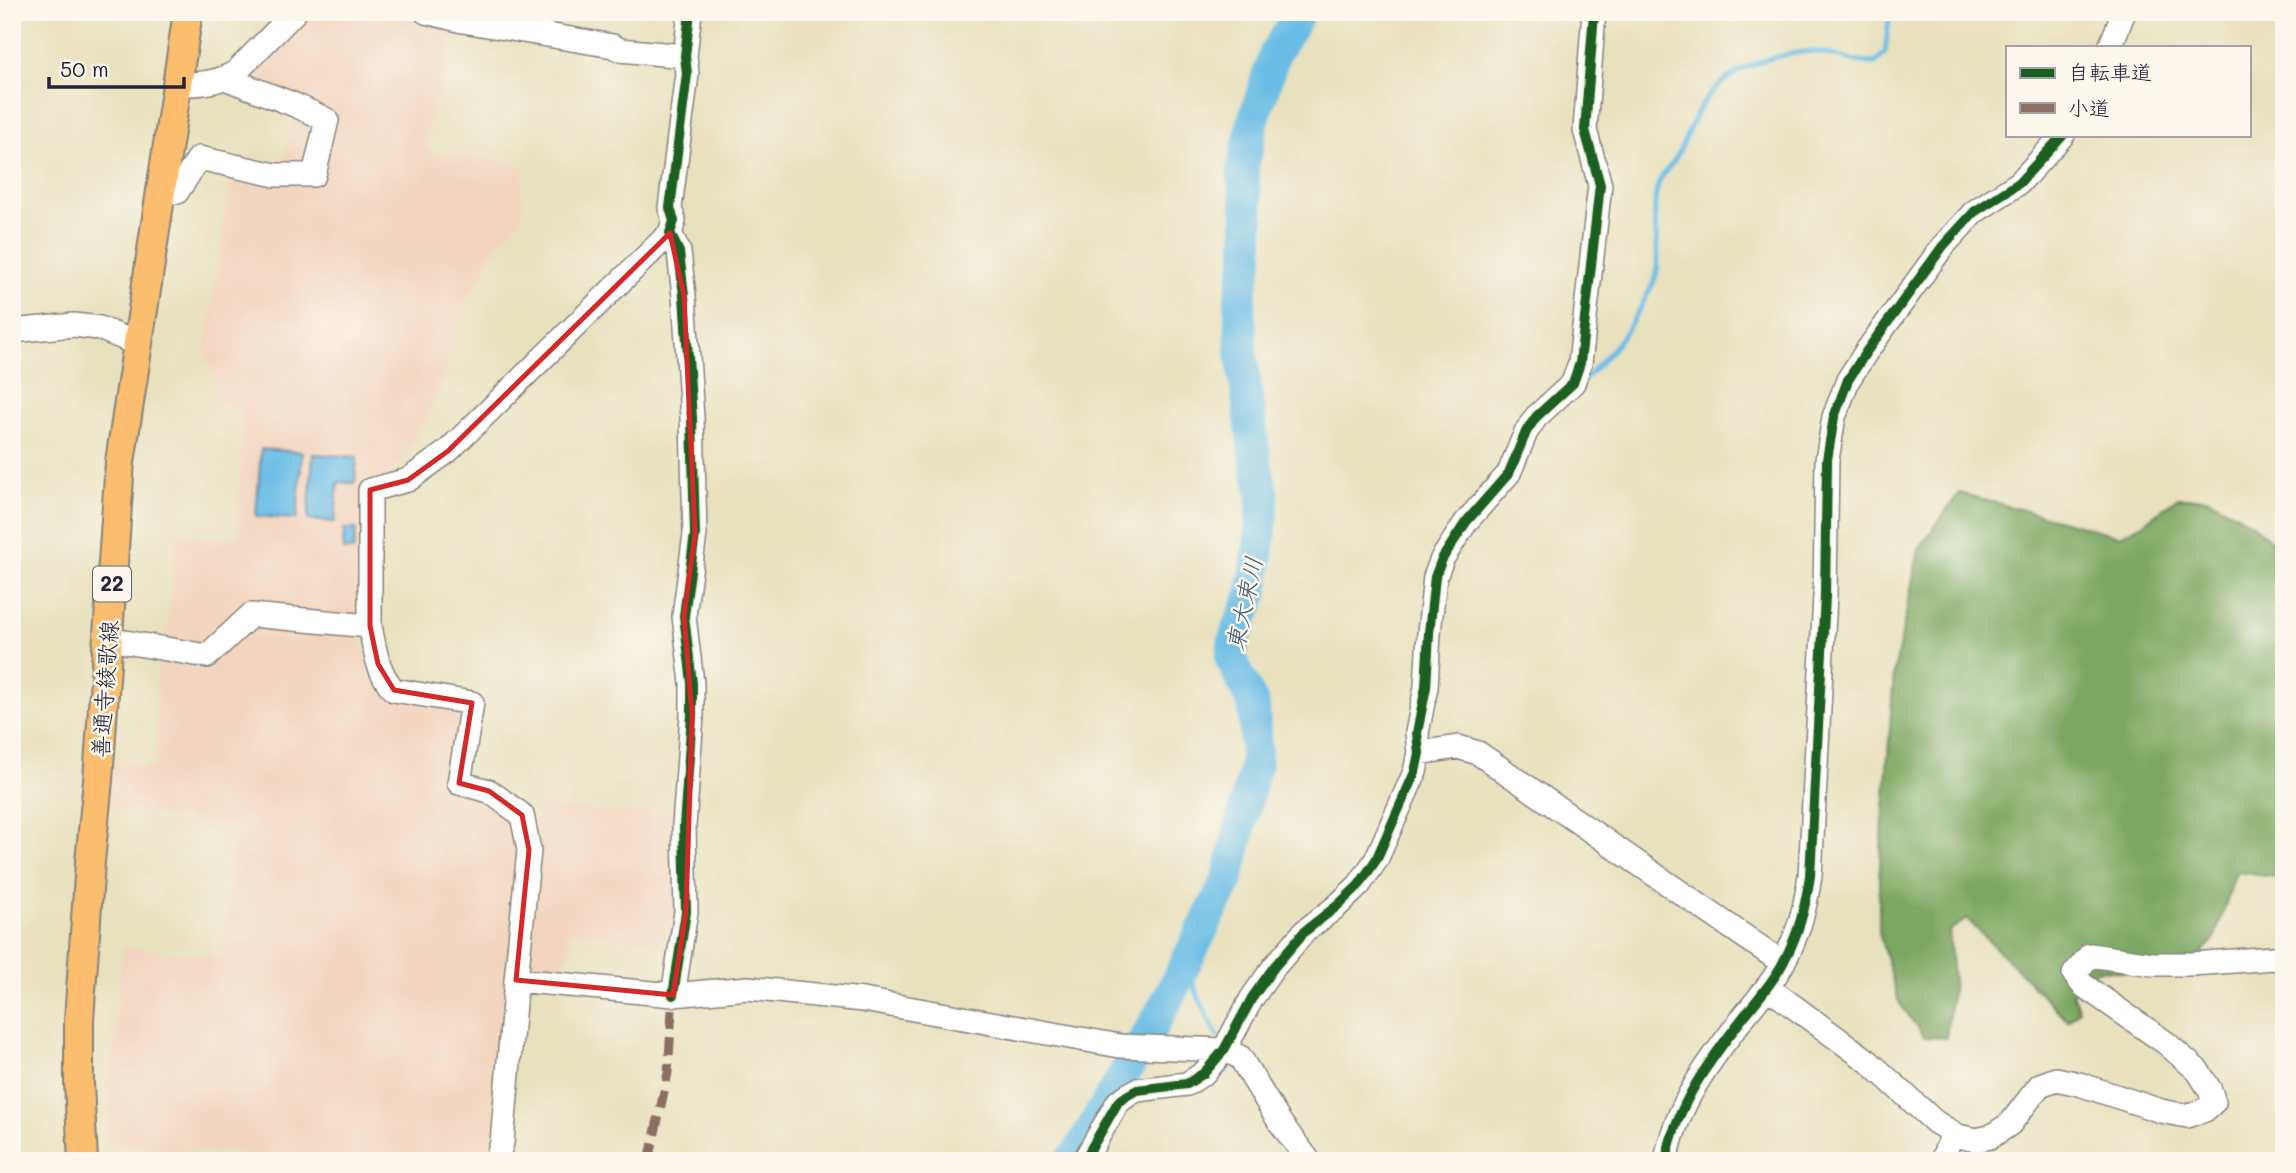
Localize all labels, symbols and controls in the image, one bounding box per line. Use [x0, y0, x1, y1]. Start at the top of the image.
scale bar [49, 46, 184, 90]
legend [2006, 46, 2250, 136]
text: 50 m [60, 55, 109, 82]
text: 自転車道 [2068, 58, 2152, 85]
text: 小道 [2068, 94, 2110, 121]
water label: 東大束川 [1218, 554, 1269, 654]
road number: 22 [93, 566, 131, 602]
street label: 善通寺綾歌線 [84, 619, 124, 759]

